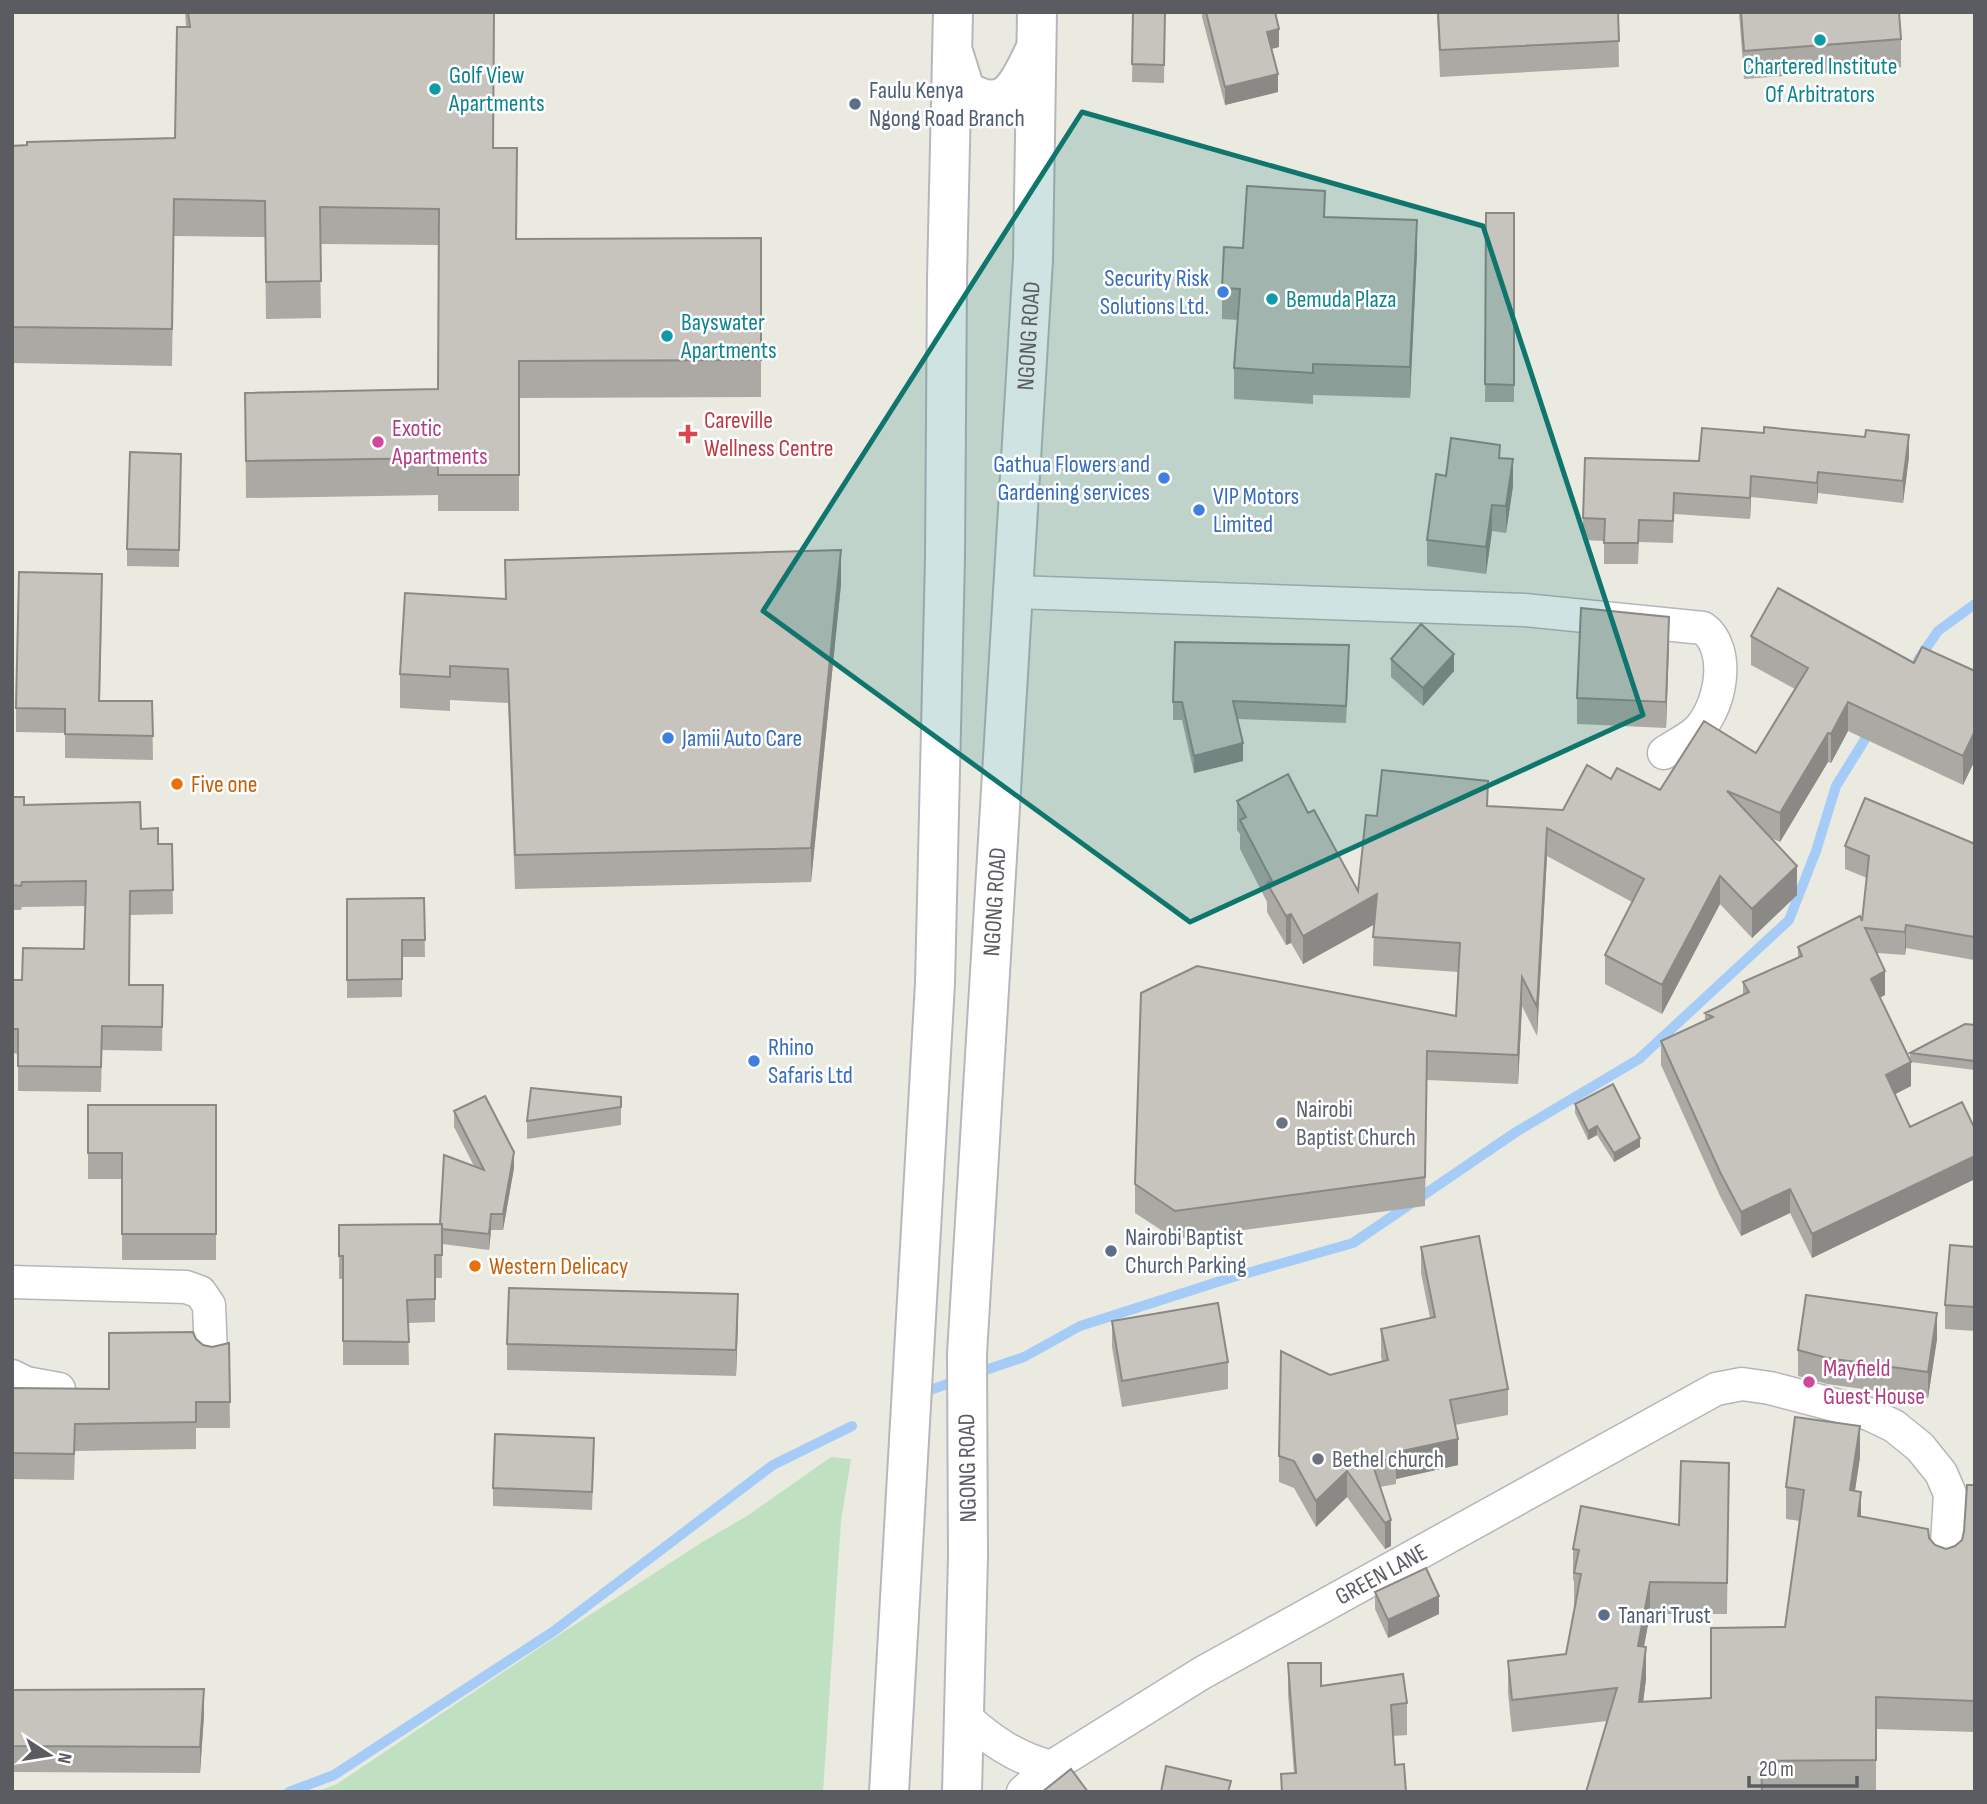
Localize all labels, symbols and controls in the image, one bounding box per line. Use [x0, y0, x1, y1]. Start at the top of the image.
marker: Chartered Institute Of Arbitrators [1812, 32, 1828, 48]
place label: Chartered Institute Of Arbitrators [1743, 52, 1897, 109]
place label: Golf View Apartments [448, 61, 545, 118]
place label: Faulu Kenya Ngong Road Branch [869, 76, 1025, 133]
marker: Golf View Apartments [427, 81, 443, 97]
marker: Faulu Kenya Ngong Road Branch [847, 96, 863, 112]
place label: Security Risk Solutions Ltd. [1100, 264, 1209, 321]
street label: NGONG ROAD [1011, 281, 1047, 391]
marker: Security Risk Solutions Ltd. [1215, 284, 1231, 300]
place label: Bemuda Plaza [1286, 285, 1397, 314]
marker: Bemuda Plaza [1264, 291, 1280, 307]
place label: Bayswater Apartments [680, 308, 777, 365]
marker: Bayswater Apartments [659, 328, 675, 344]
place label: Careville Wellness Centre [704, 406, 833, 463]
place label: Exotic Apartments [391, 414, 488, 471]
marker: Careville Wellness Centre [678, 424, 698, 444]
marker: Exotic Apartments [370, 434, 386, 450]
place label: Gathua Flowers and Gardening services [993, 450, 1150, 507]
marker: Gathua Flowers and Gardening services [1156, 470, 1172, 486]
place label: VIP Motors Limited [1213, 482, 1299, 539]
marker: VIP Motors Limited [1191, 502, 1207, 518]
place label: Jamii Auto Care [681, 724, 802, 753]
marker: Jamii Auto Care [660, 730, 676, 746]
place label: Five one [191, 770, 257, 799]
marker: Five one [169, 776, 185, 792]
street label: NGONG ROAD [977, 847, 1013, 957]
place label: Rhino Safaris Ltd [768, 1033, 853, 1090]
marker: Rhino Safaris Ltd [746, 1053, 762, 1069]
place label: Nairobi Baptist Church [1296, 1095, 1416, 1152]
marker: Nairobi Baptist Church [1274, 1115, 1290, 1131]
place label: Nairobi Baptist Church Parking [1125, 1223, 1247, 1280]
marker: Nairobi Baptist Church Parking [1103, 1243, 1119, 1259]
place label: Western Delicacy [489, 1252, 628, 1281]
marker: Western Delicacy [467, 1258, 483, 1274]
place label: Mayfield Guest House [1823, 1354, 1925, 1411]
marker: Mayfield Guest House [1801, 1374, 1817, 1390]
street label: NGONG ROAD [952, 1413, 983, 1523]
place label: Bethel church [1332, 1445, 1444, 1474]
marker: Bethel church [1310, 1451, 1326, 1467]
street label: GREEN LANE [1330, 1537, 1432, 1611]
place label: Tanari Trust [1618, 1601, 1711, 1630]
marker: Tanari Trust [1596, 1607, 1612, 1623]
north arrow [14, 1720, 84, 1790]
scale bar [1749, 1744, 1857, 1788]
text: N [52, 1751, 76, 1766]
text: 20 m [1759, 1757, 1794, 1782]

